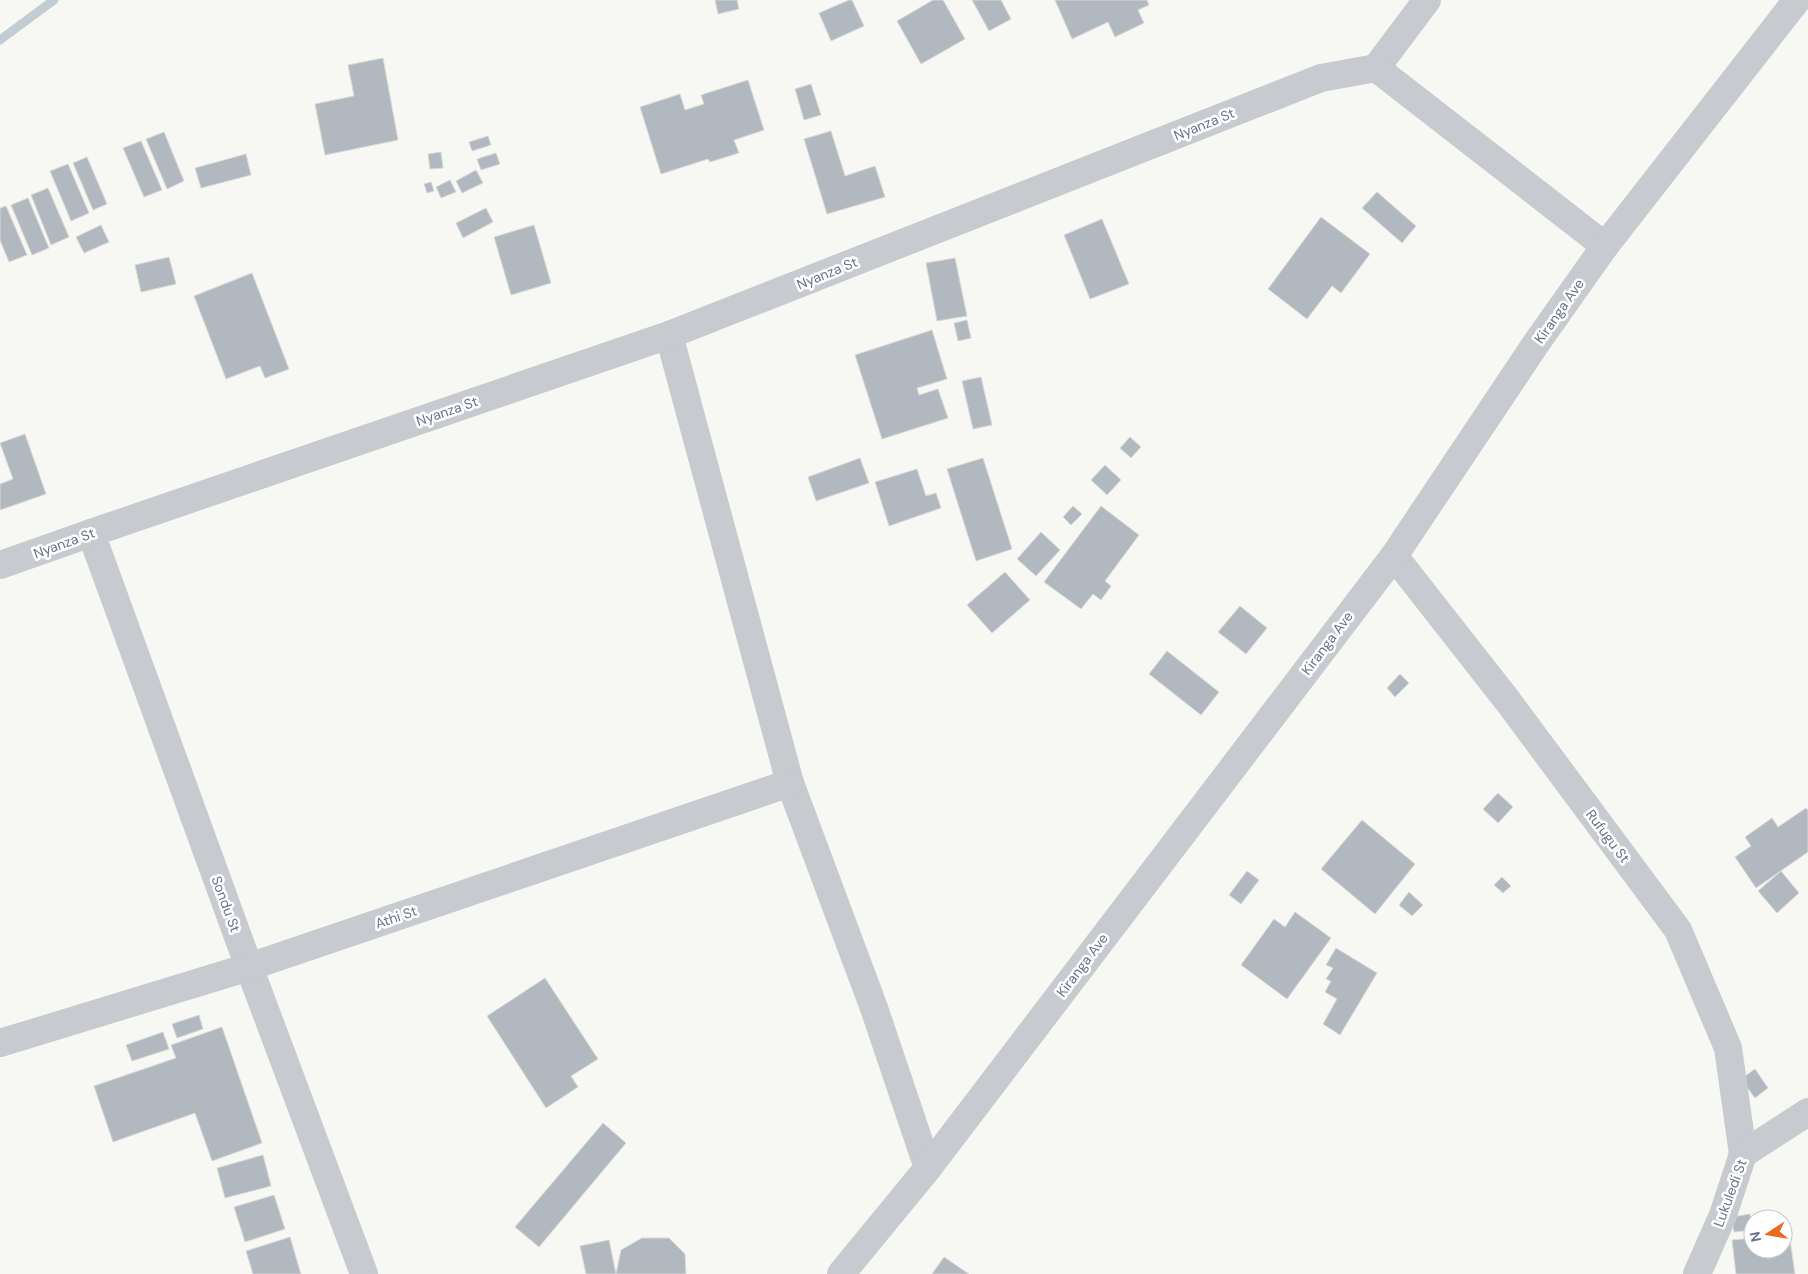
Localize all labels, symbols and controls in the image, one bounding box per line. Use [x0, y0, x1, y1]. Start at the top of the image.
street label: Nyanza St [1171, 104, 1237, 144]
street label: Nyanza St [794, 253, 860, 293]
street label: Kiranga Ave [1530, 275, 1588, 347]
street label: Nyanza St [414, 392, 480, 430]
street label: Nyanza St [31, 524, 97, 562]
street label: Kiranga Ave [1297, 608, 1357, 678]
street label: Rufugu St [1582, 806, 1634, 866]
street label: Sondu St [208, 873, 244, 935]
street label: Athi St [373, 901, 419, 933]
street label: Kiranga Ave [1052, 930, 1112, 1000]
street label: Lukuledi St [1709, 1157, 1751, 1229]
north arrow [1743, 1209, 1793, 1259]
text: N [1745, 1230, 1765, 1244]

